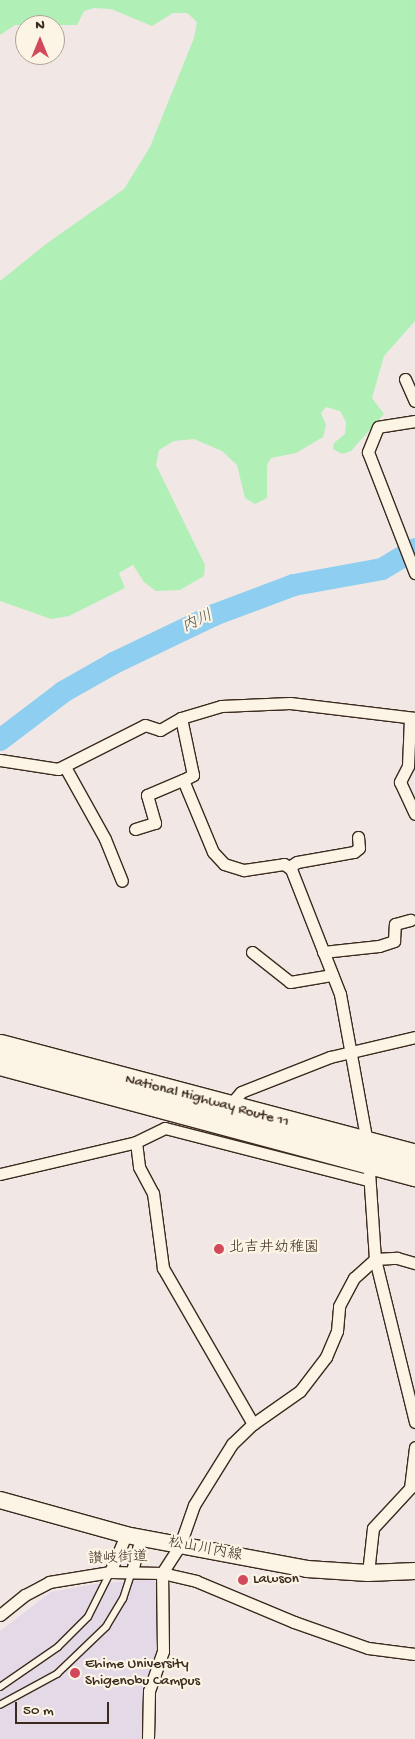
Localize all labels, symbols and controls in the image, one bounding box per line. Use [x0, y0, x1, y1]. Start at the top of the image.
north arrow [15, 15, 65, 65]
text: N [35, 17, 45, 34]
water label: 内川 [179, 608, 217, 638]
street label: National Highway Route 11 [123, 1070, 291, 1132]
place label: 北吉井幼稚園 [229, 1240, 319, 1258]
marker: 北吉井幼稚園 [213, 1243, 225, 1255]
street label: 松山川内線 [166, 1534, 244, 1566]
street label: 讃岐街道 [88, 1549, 148, 1569]
place label: Lawson [253, 1571, 299, 1589]
marker: Lawson [237, 1574, 249, 1586]
place label: Ehime University Shigenobu Campus [85, 1655, 200, 1690]
marker: Ehime University Shigenobu Campus [69, 1667, 81, 1679]
scale bar [18, 1692, 111, 1724]
text: 50 m [23, 1702, 54, 1720]

